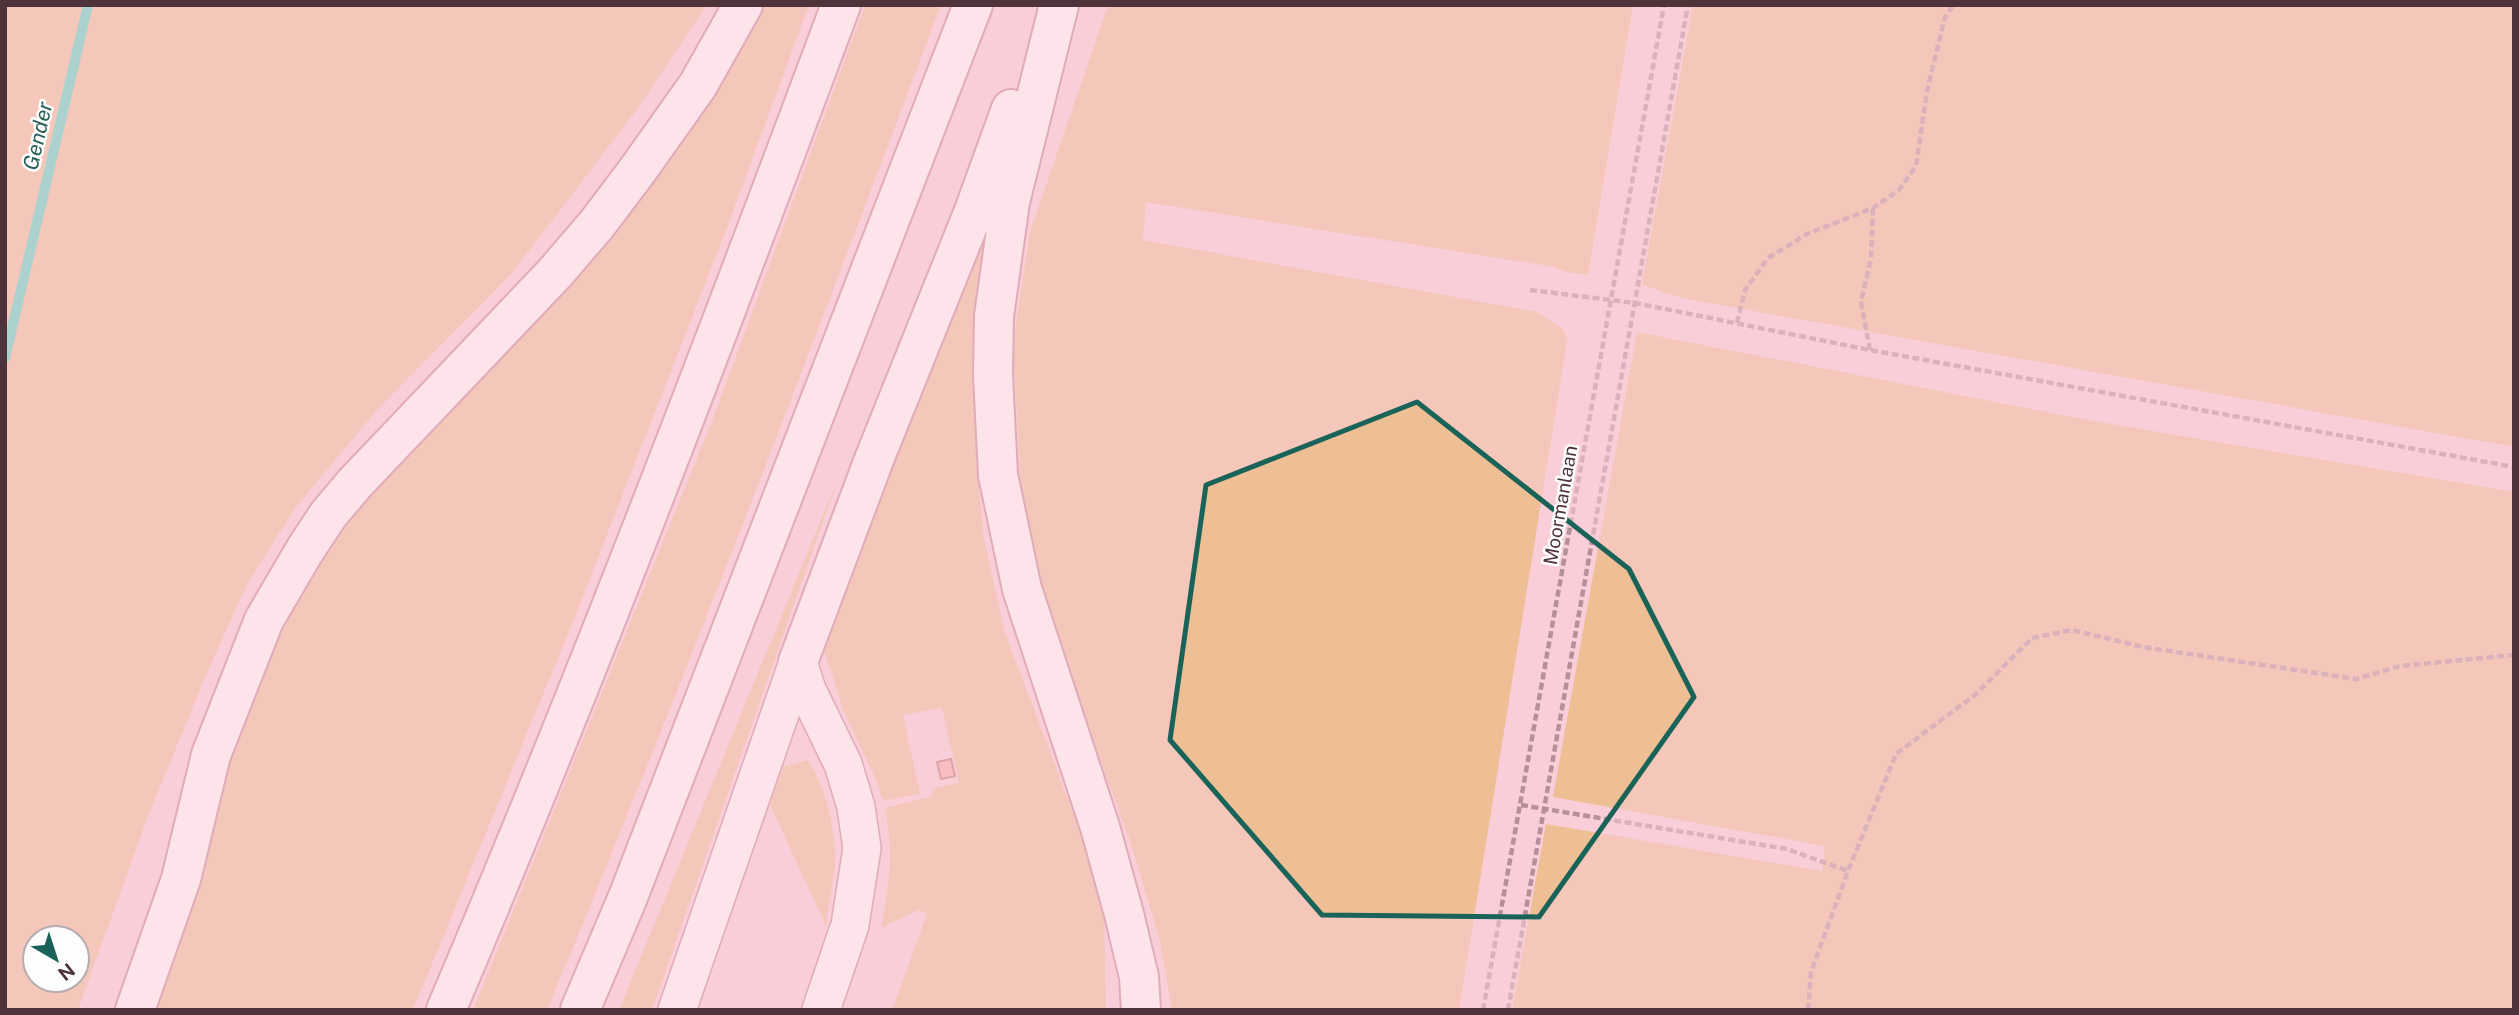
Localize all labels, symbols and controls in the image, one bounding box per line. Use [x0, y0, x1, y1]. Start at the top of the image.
water label: Gender [18, 98, 58, 173]
street label: Moormanlaan [1539, 443, 1581, 567]
north arrow [21, 924, 91, 994]
text: N [54, 959, 79, 985]

